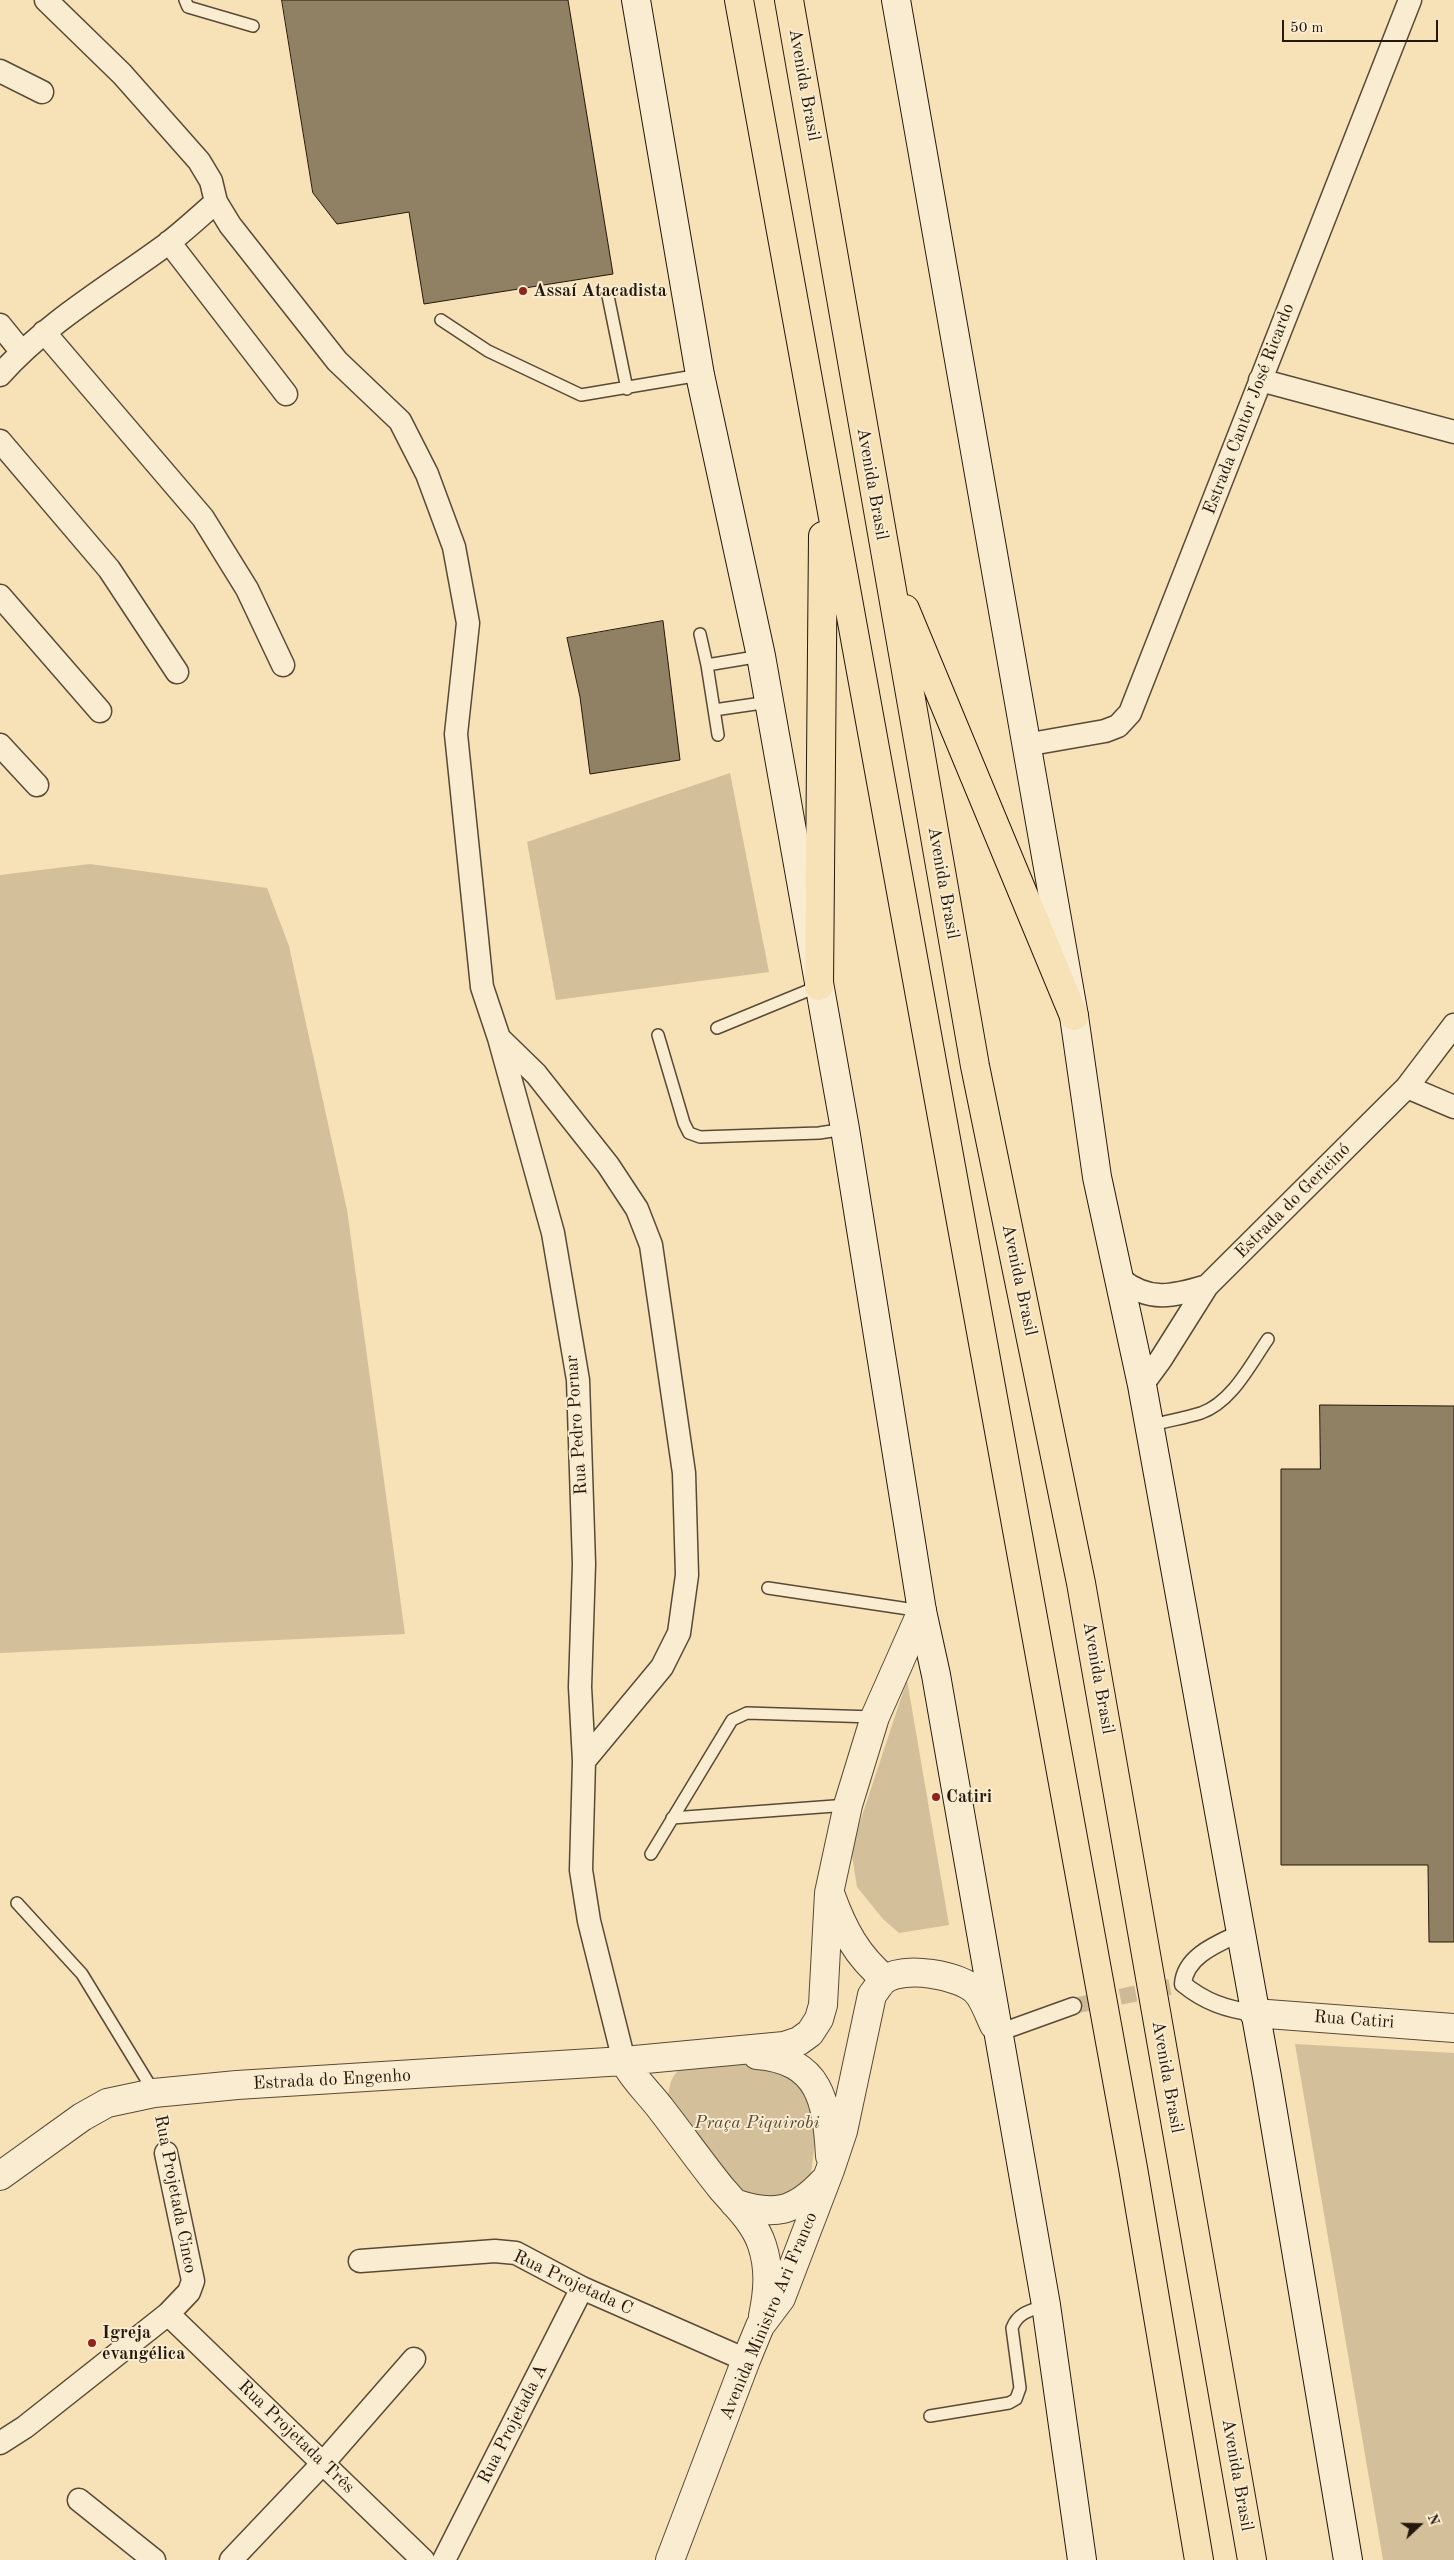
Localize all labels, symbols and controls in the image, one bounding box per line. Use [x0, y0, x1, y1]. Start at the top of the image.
scale bar [1284, 10, 1440, 42]
text: 50 m [1290, 21, 1324, 36]
street label: Avenida Brasil [783, 27, 825, 143]
place label: Assaí Atacadista [533, 280, 667, 302]
marker: Assaí Atacadista [517, 285, 529, 297]
street label: Estrada Cantor José Ricardo [1199, 300, 1299, 518]
street label: Avenida Brasil [851, 426, 893, 542]
street label: Avenida Brasil [922, 825, 964, 941]
street label: Estrada do Gericinó [1231, 1139, 1355, 1263]
street label: Avenida Brasil [997, 1222, 1041, 1338]
street label: Rua Pedro Pornar [561, 1354, 593, 1496]
street label: Avenida Brasil [1077, 1620, 1119, 1736]
place label: Catiri [946, 1786, 992, 1808]
marker: Catiri [930, 1791, 942, 1803]
street label: Rua Catiri [1313, 2006, 1395, 2034]
street label: Avenida Brasil [1146, 2019, 1188, 2135]
street label: Estrada do Engenho [253, 2065, 411, 2095]
park label: Praça Piquirobi [695, 2112, 819, 2134]
street label: Rua Projetada Cinco [149, 2113, 201, 2275]
street label: Avenida Ministro Ari Franco [715, 2209, 823, 2423]
street label: Rua Projetada C [510, 2246, 636, 2320]
place label: Igreja evangélica [102, 2322, 185, 2364]
marker: Igreja evangélica [86, 2337, 98, 2349]
street label: Rua Projetada A [474, 2361, 552, 2487]
street label: Rua Projetada Três [233, 2376, 359, 2498]
street label: Avenida Brasil [1216, 2417, 1258, 2533]
north arrow [1394, 2500, 1444, 2550]
text: N [1425, 2512, 1441, 2527]

